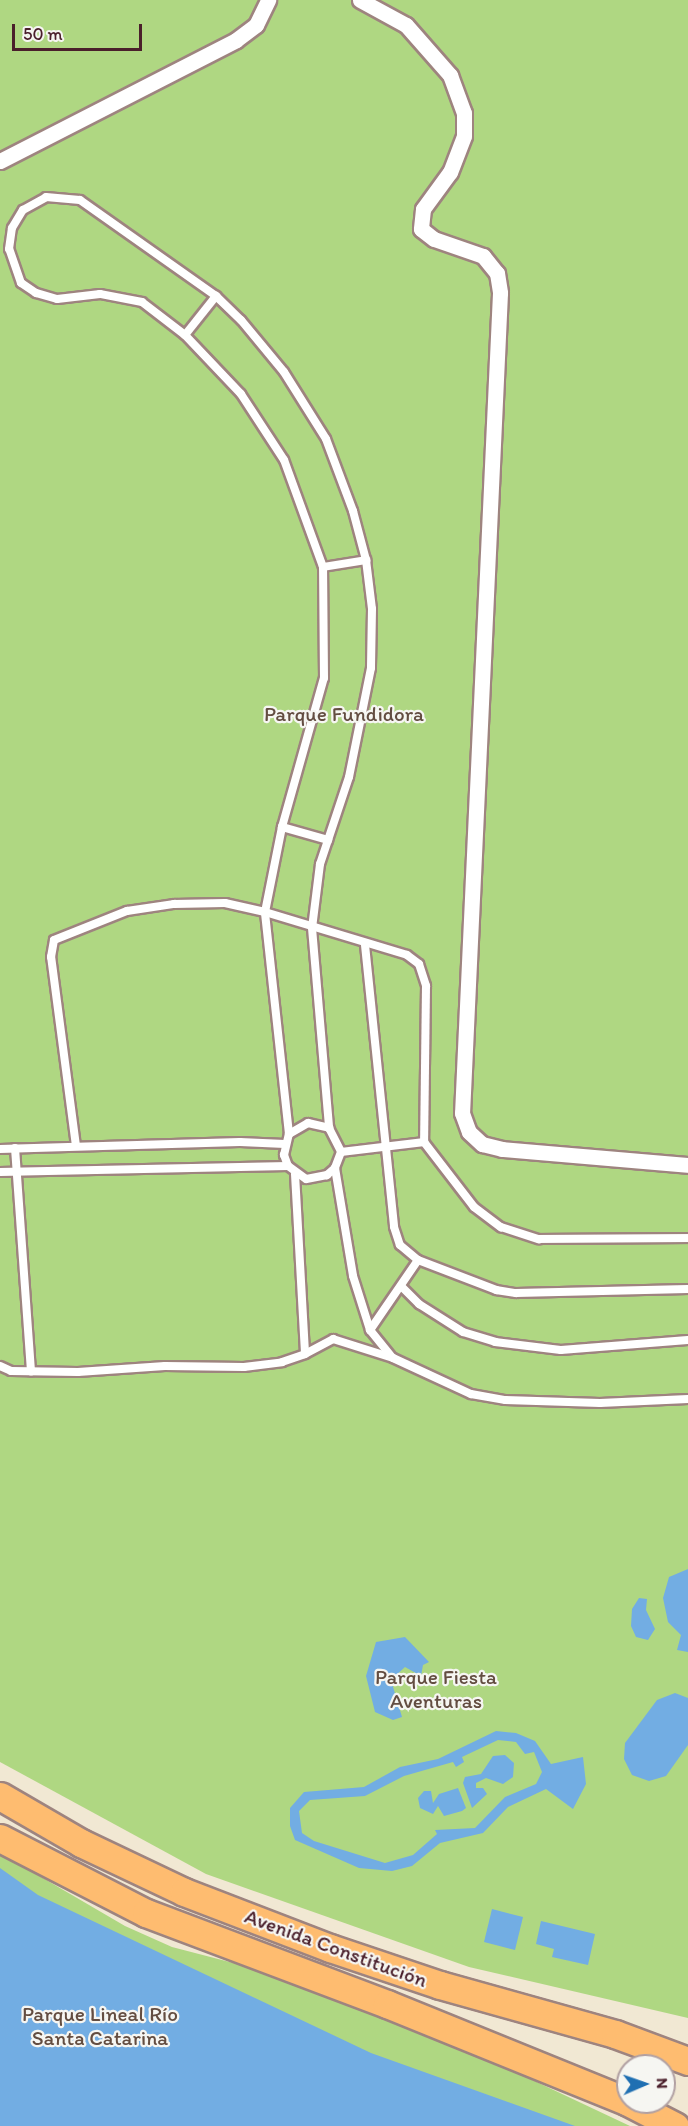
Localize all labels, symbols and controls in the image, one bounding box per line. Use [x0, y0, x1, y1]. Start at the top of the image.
scale bar [15, 12, 146, 50]
text: 50 m [23, 23, 63, 45]
park label: Parque Fundidora [264, 701, 424, 727]
park label: Parque Fiesta Aventuras [375, 1664, 497, 1714]
street label: Avenida Constitución [241, 1903, 431, 1993]
park label: Parque Lineal Río Santa Catarina [22, 2001, 178, 2051]
north arrow [616, 2054, 676, 2114]
text: N [653, 2078, 672, 2089]

